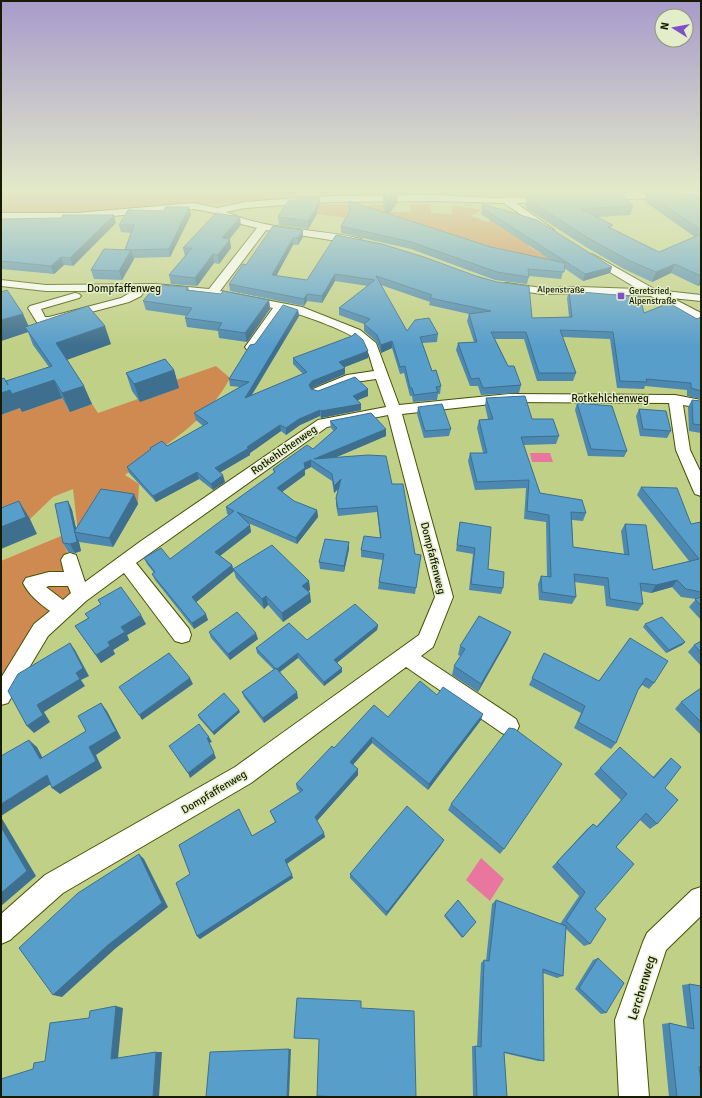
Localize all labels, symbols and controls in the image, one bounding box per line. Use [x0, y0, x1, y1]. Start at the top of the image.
north arrow [654, 8, 694, 48]
text: N [658, 21, 672, 31]
street label: Dompfaffenweg [87, 282, 161, 295]
street label: Alpenstraße [537, 284, 585, 296]
place label: Geretsried, Alpenstraße [629, 286, 677, 307]
marker: Geretsried, Alpenstraße [616, 291, 626, 301]
street label: Rotkehlchenweg [571, 392, 649, 405]
street label: Rotkehlchenweg [249, 422, 320, 478]
street label: Dompfaffenweg [418, 520, 448, 596]
street label: Dompfaffenweg [179, 767, 249, 817]
street label: Lerchenweg [625, 954, 659, 1022]

